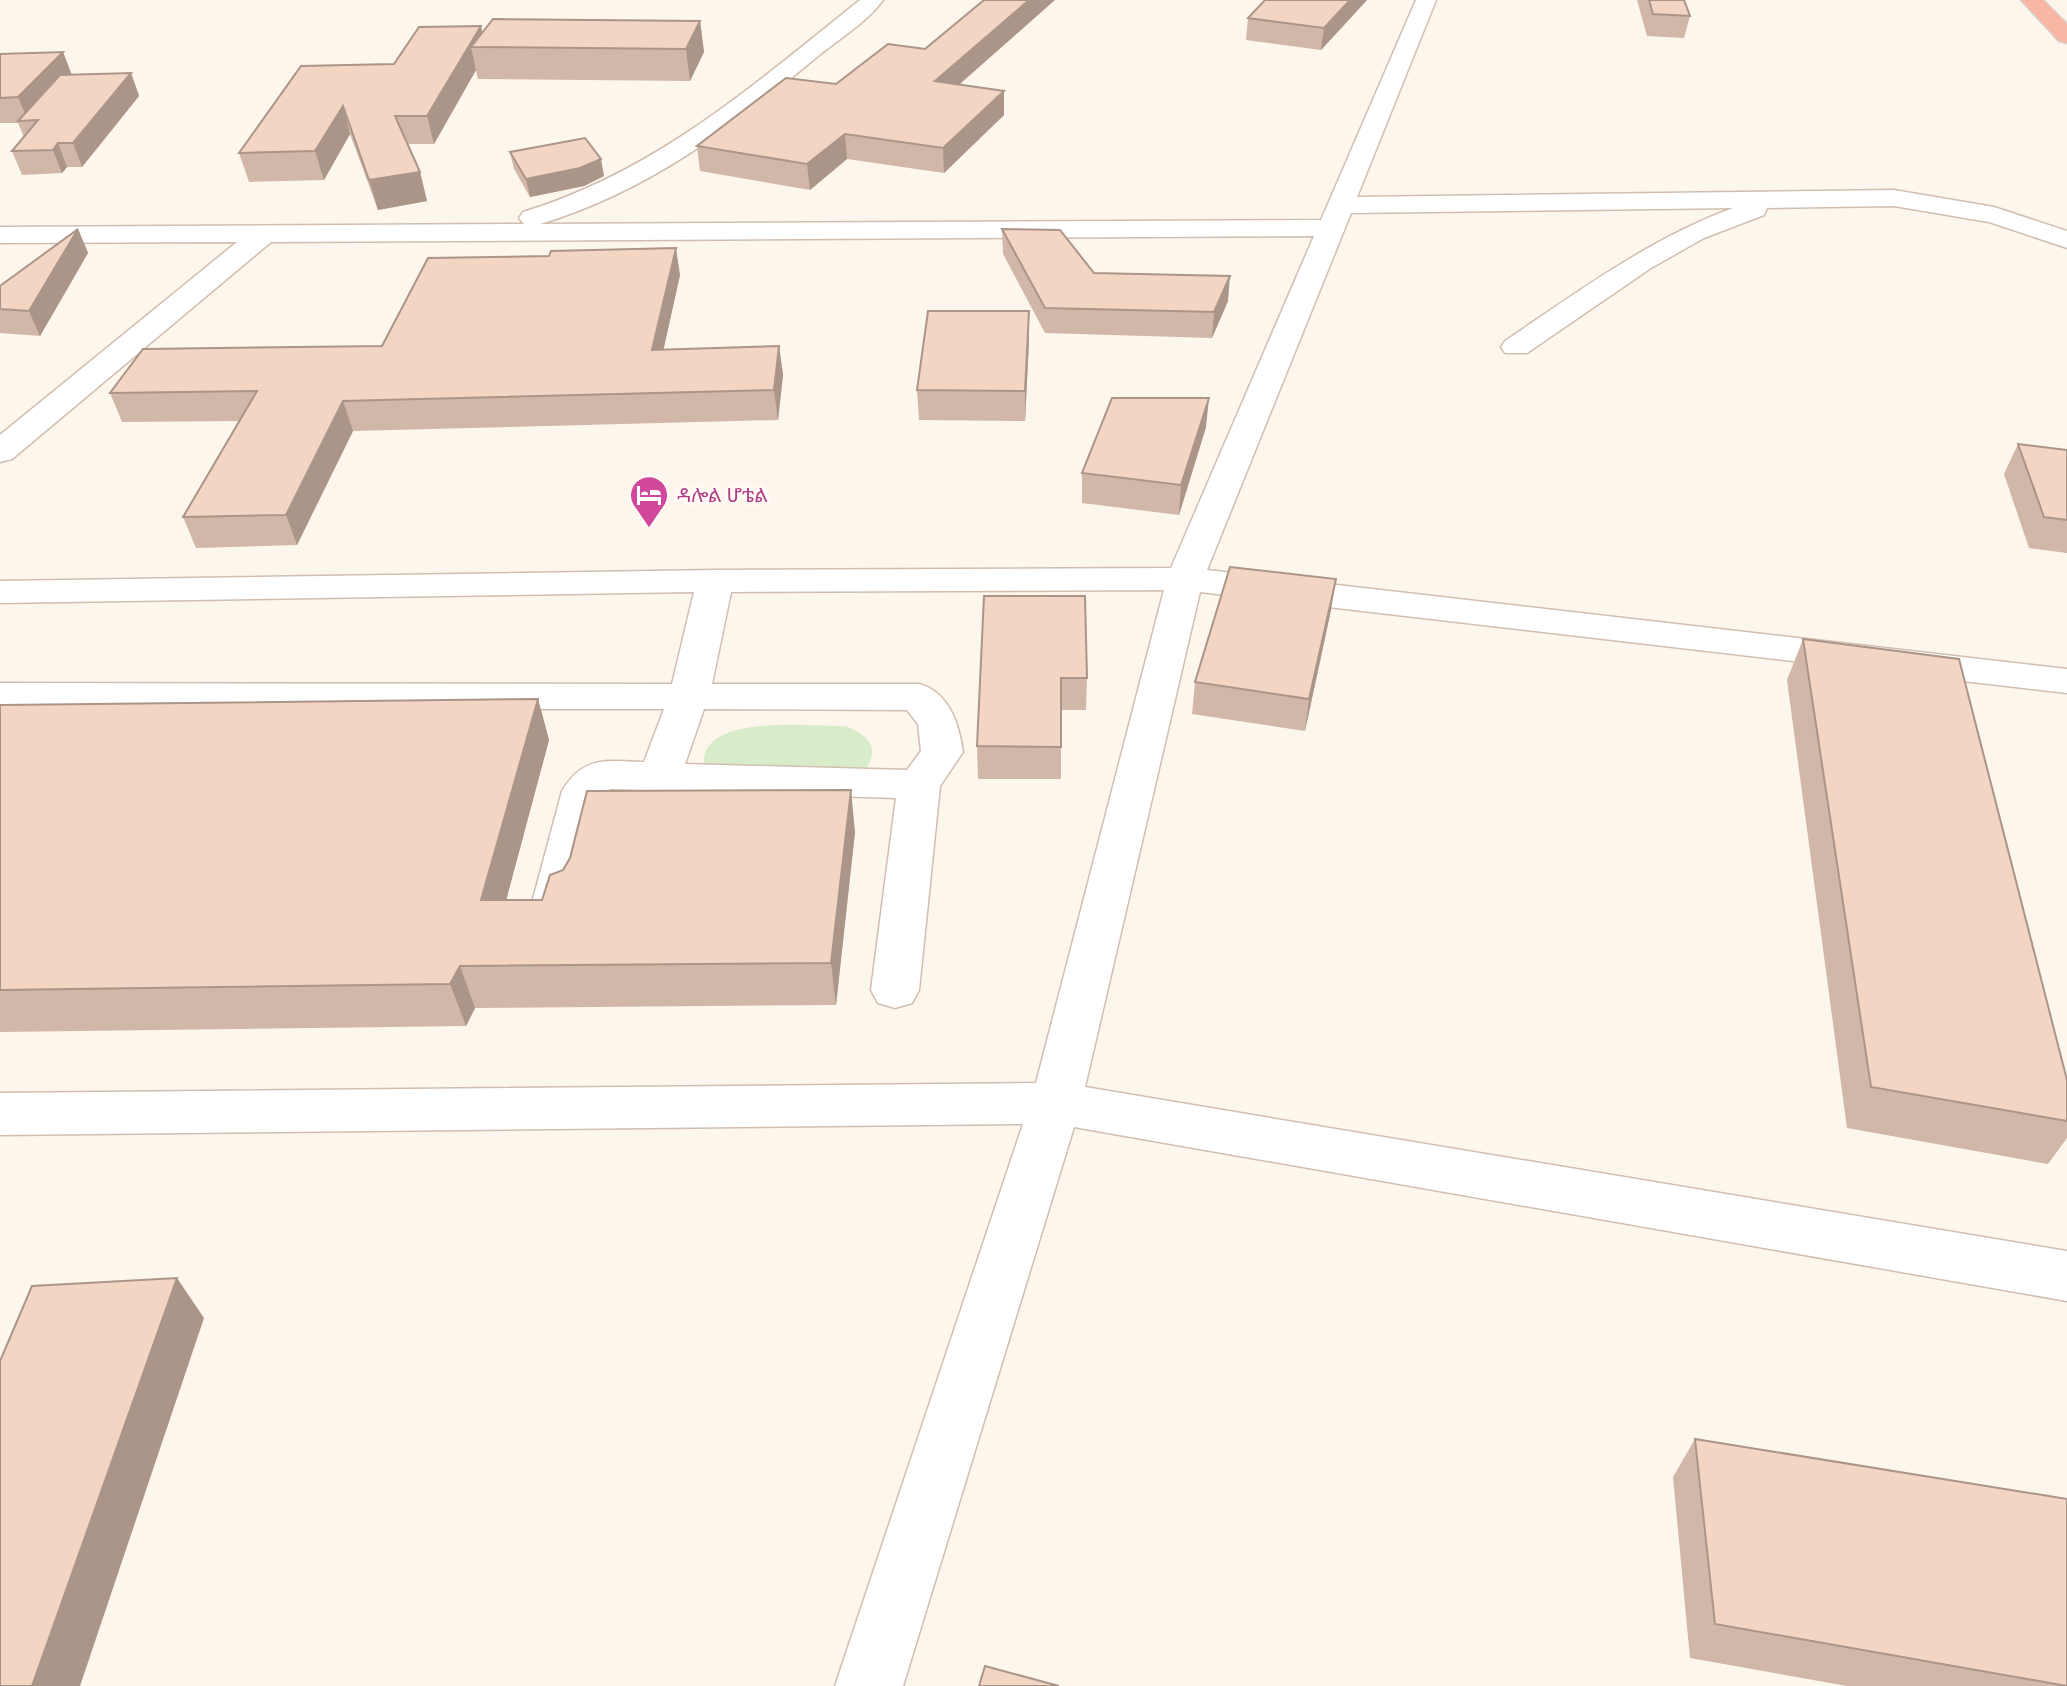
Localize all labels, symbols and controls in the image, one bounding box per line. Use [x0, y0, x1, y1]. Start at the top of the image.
hotel icon: ዳሎል ሆቴል [628, 474, 670, 529]
place label: ዳሎል ሆቴል [677, 483, 768, 507]

